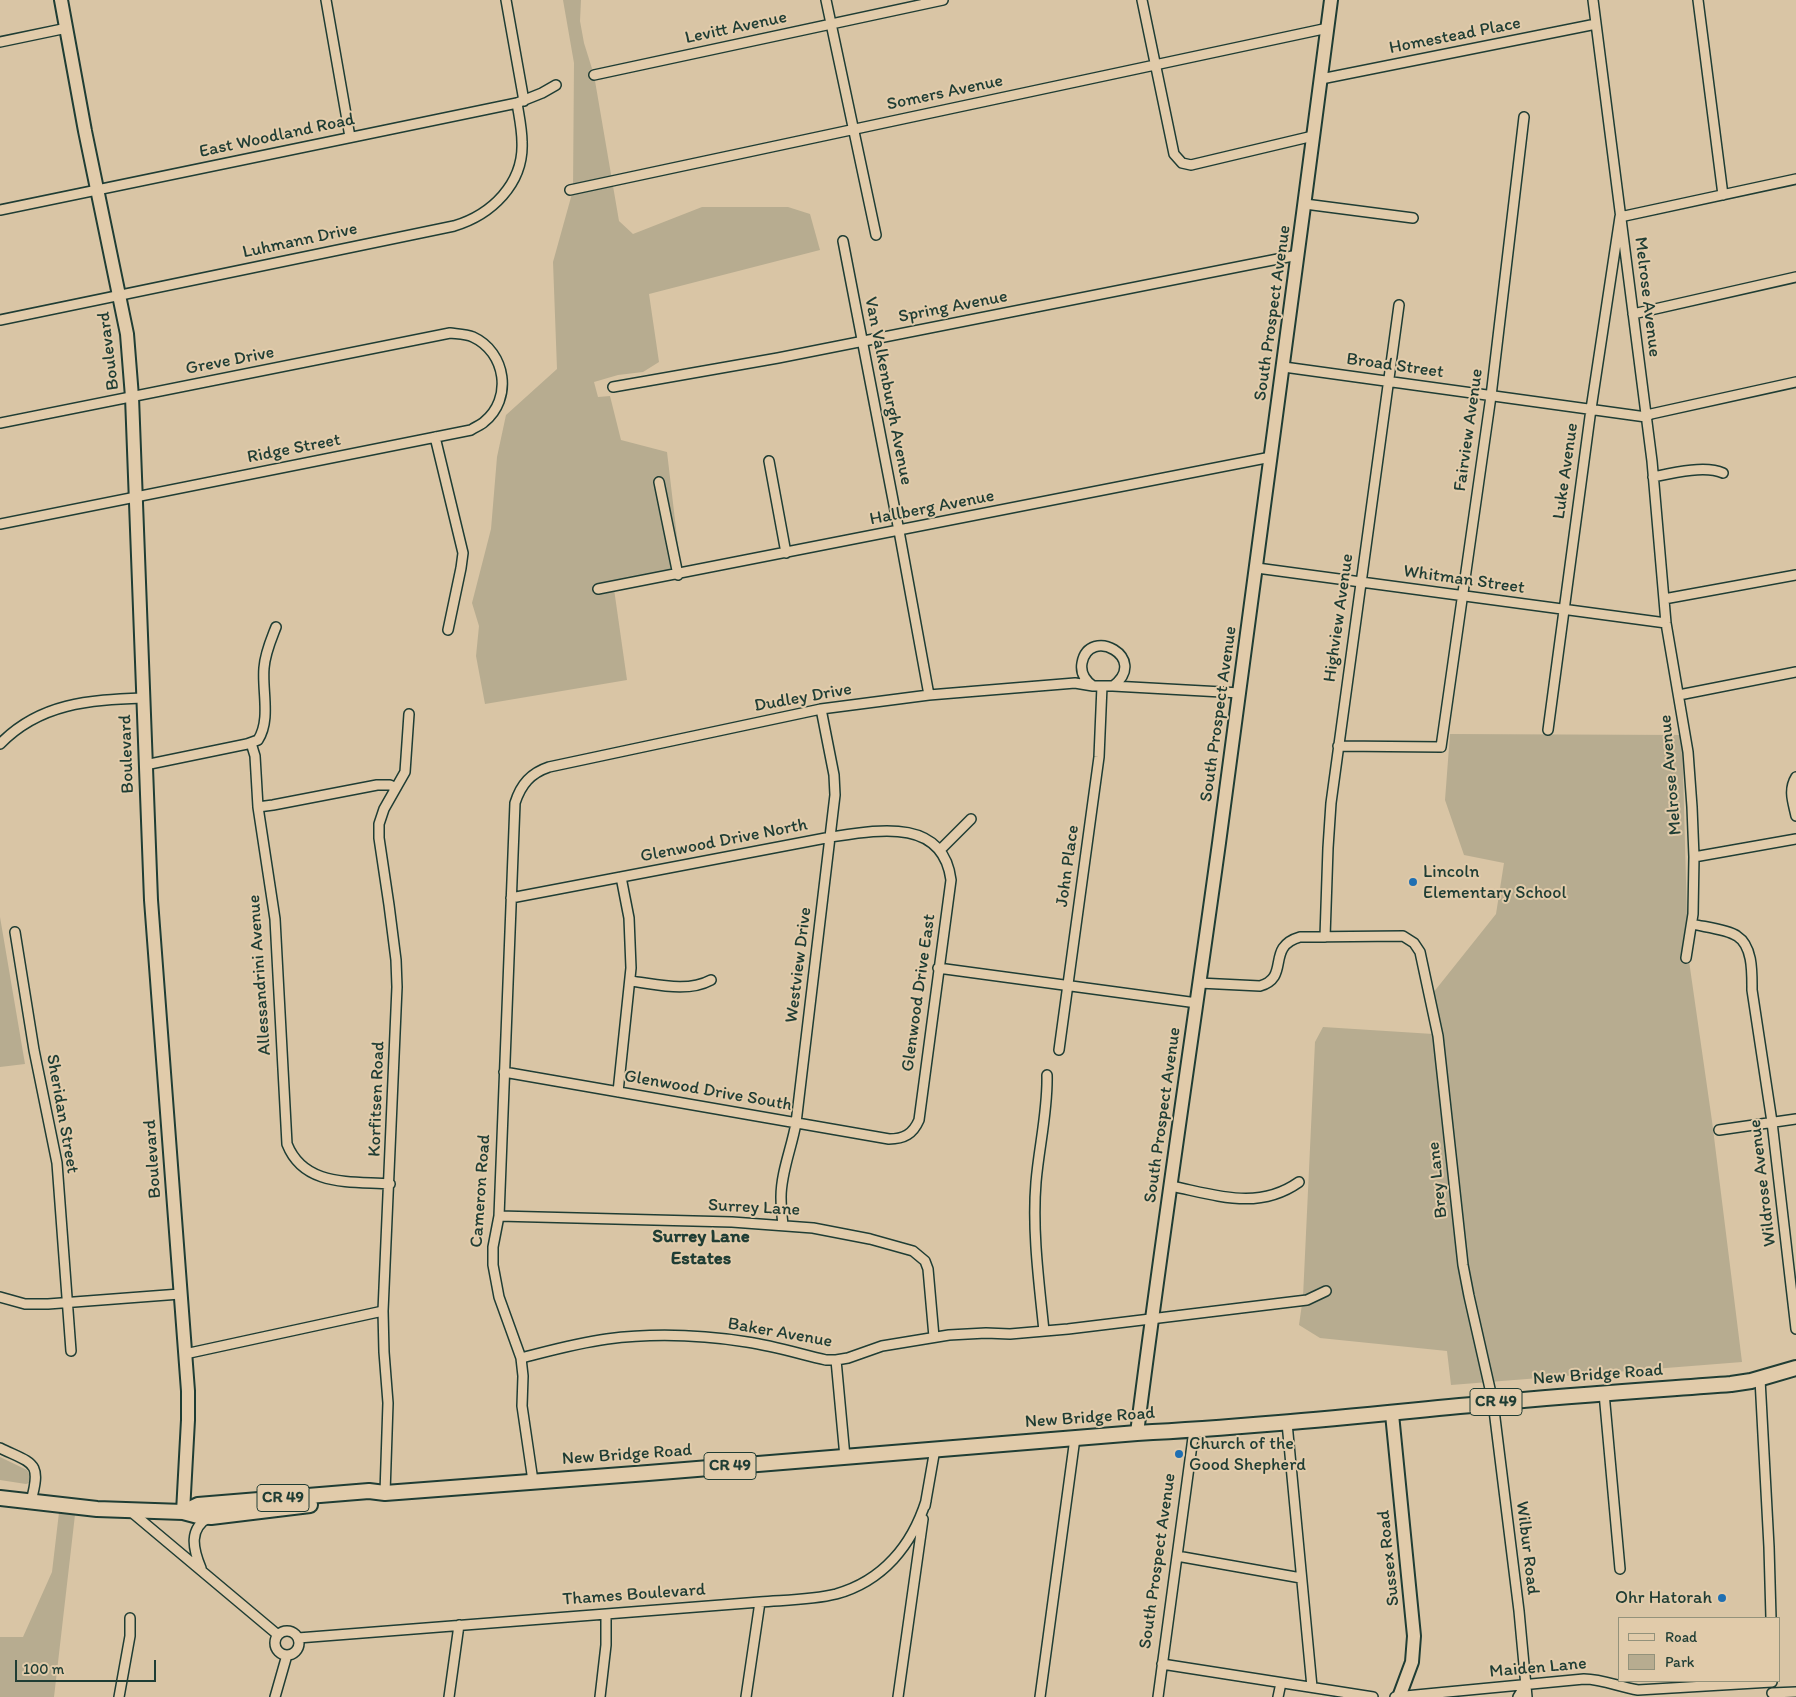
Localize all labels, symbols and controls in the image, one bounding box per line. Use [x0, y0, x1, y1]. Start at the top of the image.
street label: Levitt Avenue [683, 7, 789, 49]
street label: Homestead Place [1387, 13, 1523, 59]
street label: Somers Avenue [885, 70, 1005, 116]
street label: East Woodland Road [197, 109, 357, 163]
street label: Luhmann Drive [241, 218, 359, 264]
street label: South Prospect Avenue [1250, 224, 1296, 402]
street label: Melrose Avenue [1629, 236, 1665, 358]
street label: Spring Avenue [897, 286, 1009, 328]
street label: Van Valkenburgh Avenue [859, 295, 917, 487]
street label: Boulevard [93, 310, 125, 392]
street label: Greve Drive [184, 342, 276, 380]
street label: Broad Street [1345, 348, 1445, 384]
street label: Fairview Avenue [1450, 367, 1488, 493]
street label: Luke Avenue [1549, 421, 1583, 521]
street label: Ridge Street [245, 429, 343, 469]
street label: Hallberg Avenue [868, 485, 996, 531]
street label: Highview Avenue [1319, 552, 1359, 684]
street label: Whitman Street [1402, 561, 1526, 599]
street label: South Prospect Avenue [1196, 625, 1242, 803]
street label: Dudley Drive [753, 679, 853, 717]
street label: Boulevard [115, 714, 139, 794]
street label: Melrose Avenue [1655, 714, 1687, 836]
street label: Glenwood Drive North [639, 814, 809, 868]
street label: John Place [1052, 824, 1084, 908]
place label: Lincoln Elementary School [1423, 861, 1567, 904]
marker: Lincoln Elementary School [1407, 876, 1419, 888]
street label: Allessandrini Avenue [244, 894, 276, 1056]
street label: Westview Drive [781, 906, 817, 1024]
street label: Glenwood Drive East [897, 913, 941, 1073]
street label: South Prospect Avenue [1140, 1026, 1186, 1204]
street label: Korfitsen Road [364, 1041, 390, 1157]
street label: Sheridan Street [41, 1053, 83, 1175]
street label: Glenwood Drive South [622, 1066, 794, 1116]
street label: Wildrose Avenue [1744, 1118, 1782, 1248]
street label: Boulevard [139, 1119, 167, 1199]
street label: Cameron Road [466, 1134, 496, 1248]
street label: Brey Lane [1423, 1141, 1453, 1219]
street label: Surrey Lane [707, 1195, 801, 1221]
district label: Surrey Lane Estates [652, 1226, 750, 1270]
street label: Baker Avenue [726, 1313, 834, 1353]
street label: New Bridge Road [1532, 1360, 1664, 1390]
road number: CR 49 [1470, 1388, 1522, 1415]
street label: New Bridge Road [1024, 1403, 1156, 1433]
place label: Church of the Good Shepherd [1189, 1433, 1306, 1476]
street label: New Bridge Road [561, 1440, 693, 1470]
marker: Church of the Good Shepherd [1173, 1448, 1185, 1460]
road number: CR 49 [704, 1452, 756, 1480]
street label: South Prospect Avenue [1135, 1472, 1181, 1650]
road number: CR 49 [257, 1485, 309, 1512]
street label: Wilbur Road [1511, 1500, 1543, 1596]
street label: Sussex Road [1373, 1509, 1405, 1607]
street label: Thames Boulevard [562, 1579, 706, 1611]
place label: Ohr Hatorah [1615, 1587, 1712, 1609]
marker: Ohr Hatorah [1716, 1592, 1728, 1604]
legend [1618, 1617, 1781, 1682]
text: Road [1665, 1628, 1697, 1646]
scale bar [18, 1650, 159, 1682]
street label: Maiden Lane [1488, 1653, 1588, 1683]
text: Park [1665, 1653, 1695, 1671]
text: 100 m [23, 1660, 64, 1678]

